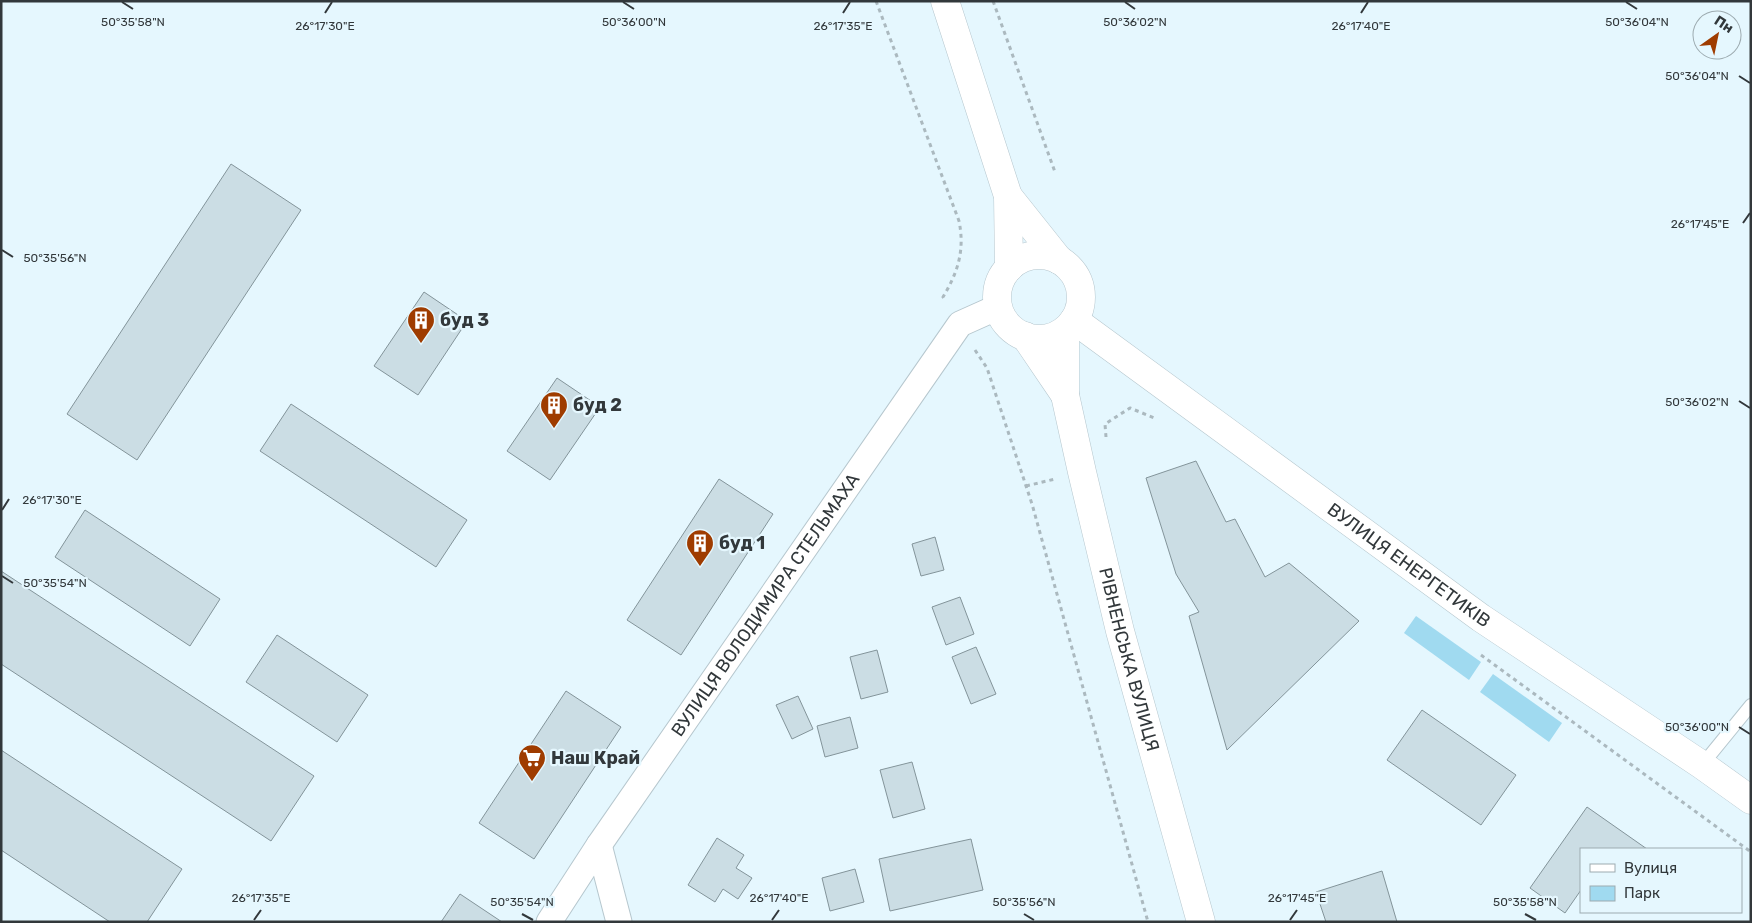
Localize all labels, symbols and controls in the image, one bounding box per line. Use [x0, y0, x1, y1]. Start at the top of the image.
north arrow [1692, 10, 1742, 60]
text: Пн [1711, 12, 1737, 37]
text: 50°35'58"N [101, 15, 165, 29]
text: 50°36'00"N [602, 15, 666, 29]
text: 50°36'02"N [1103, 15, 1167, 29]
text: 50°36'04"N [1605, 15, 1669, 29]
text: 26°17'30"E [295, 19, 355, 33]
text: 26°17'35"E [814, 19, 872, 33]
text: 26°17'40"E [1331, 19, 1391, 33]
text: 50°36'04"N [1665, 69, 1729, 83]
text: 26°17'45"E [1671, 217, 1729, 231]
text: 50°35'56"N [23, 251, 87, 265]
building icon: буд 3 [406, 305, 436, 344]
place label: буд 3 [440, 309, 489, 331]
building icon: буд 2 [539, 390, 569, 429]
place label: буд 2 [573, 394, 622, 416]
text: 50°36'02"N [1665, 395, 1729, 409]
street label: ВУЛИЦЯ ВОЛОДИМИРА СТЕЛЬМАХА [667, 469, 864, 741]
text: 26°17'30"E [22, 493, 82, 507]
street label: ВУЛИЦЯ ЕНЕРГЕТИКІВ [1323, 498, 1494, 632]
building icon: буд 1 [685, 528, 715, 567]
place label: буд 1 [719, 532, 765, 554]
street label: РІВНЕНСЬКА ВУЛИЦЯ [1094, 565, 1164, 754]
text: 50°35'54"N [23, 576, 87, 590]
text: 50°36'00"N [1665, 720, 1729, 734]
supermarket icon: Наш Край [517, 743, 547, 782]
place label: Наш Край [551, 747, 640, 769]
legend [1580, 848, 1742, 913]
text: Вулиця [1624, 859, 1677, 877]
text: Парк [1624, 884, 1660, 902]
text: 26°17'35"E [232, 891, 290, 905]
text: 26°17'40"E [749, 891, 809, 905]
text: 26°17'45"E [1268, 891, 1326, 905]
text: 50°35'54"N [490, 895, 554, 909]
text: 50°35'56"N [992, 895, 1056, 909]
text: 50°35'58"N [1493, 895, 1557, 909]

